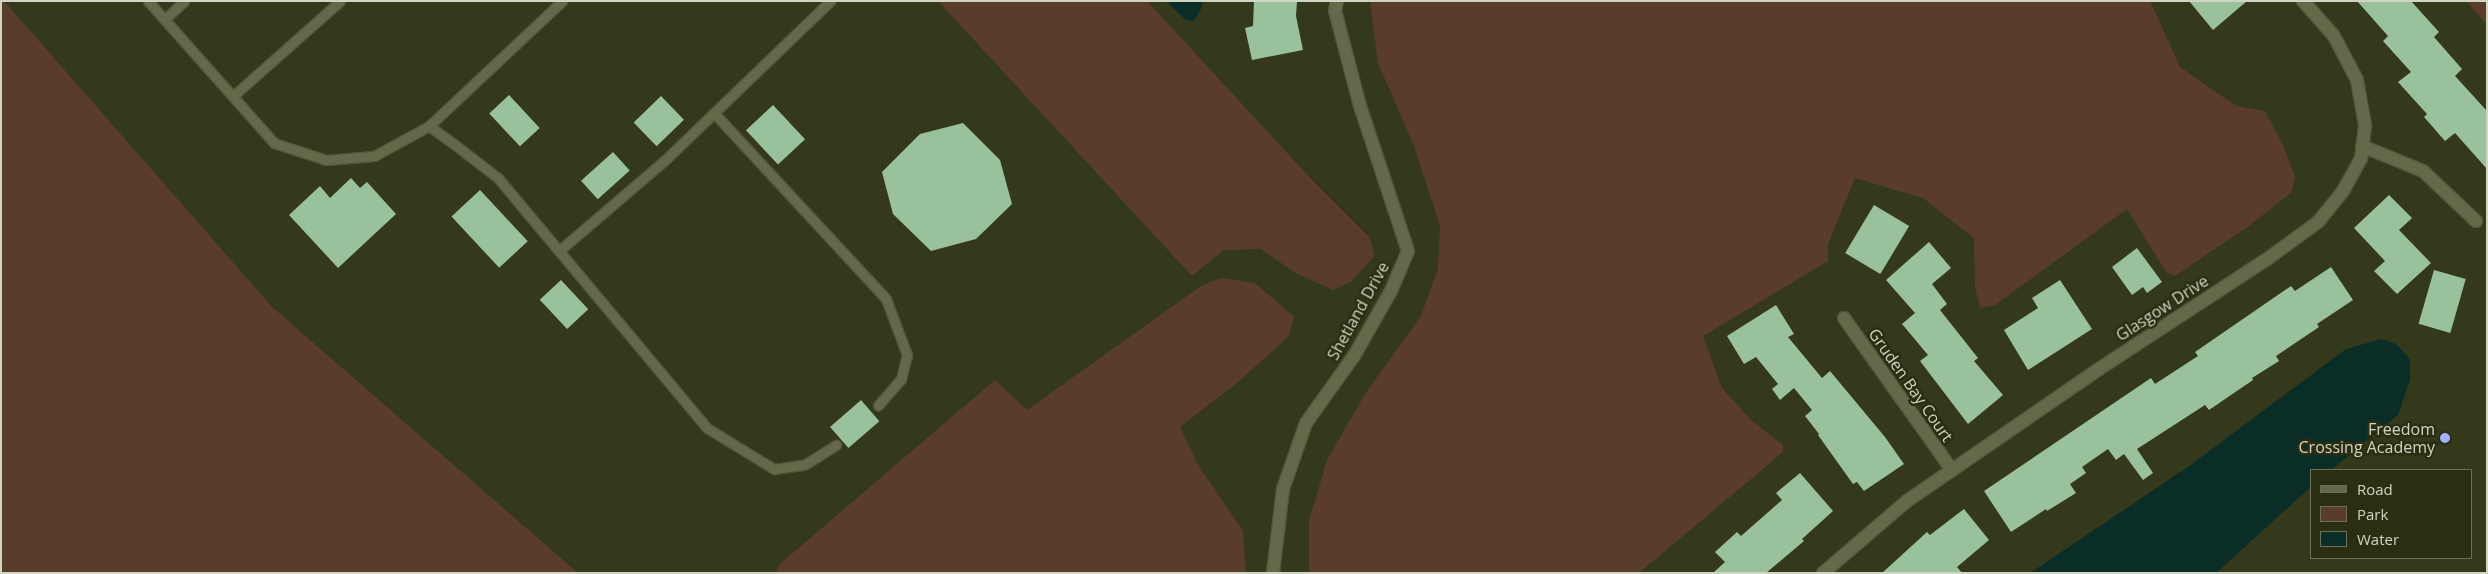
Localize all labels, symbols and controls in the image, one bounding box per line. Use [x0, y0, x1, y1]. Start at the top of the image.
street label: Shetland Drive [1323, 259, 1393, 363]
street label: Glasgow Drive [2112, 271, 2212, 345]
street label: Gruden Bay Court [1865, 325, 1957, 445]
place label: Freedom Crossing Academy [2299, 419, 2435, 457]
marker: Freedom Crossing Academy [2439, 432, 2451, 444]
legend [2310, 469, 2473, 559]
text: Road [2357, 479, 2393, 499]
text: Park [2357, 504, 2388, 524]
text: Water [2357, 529, 2399, 549]

